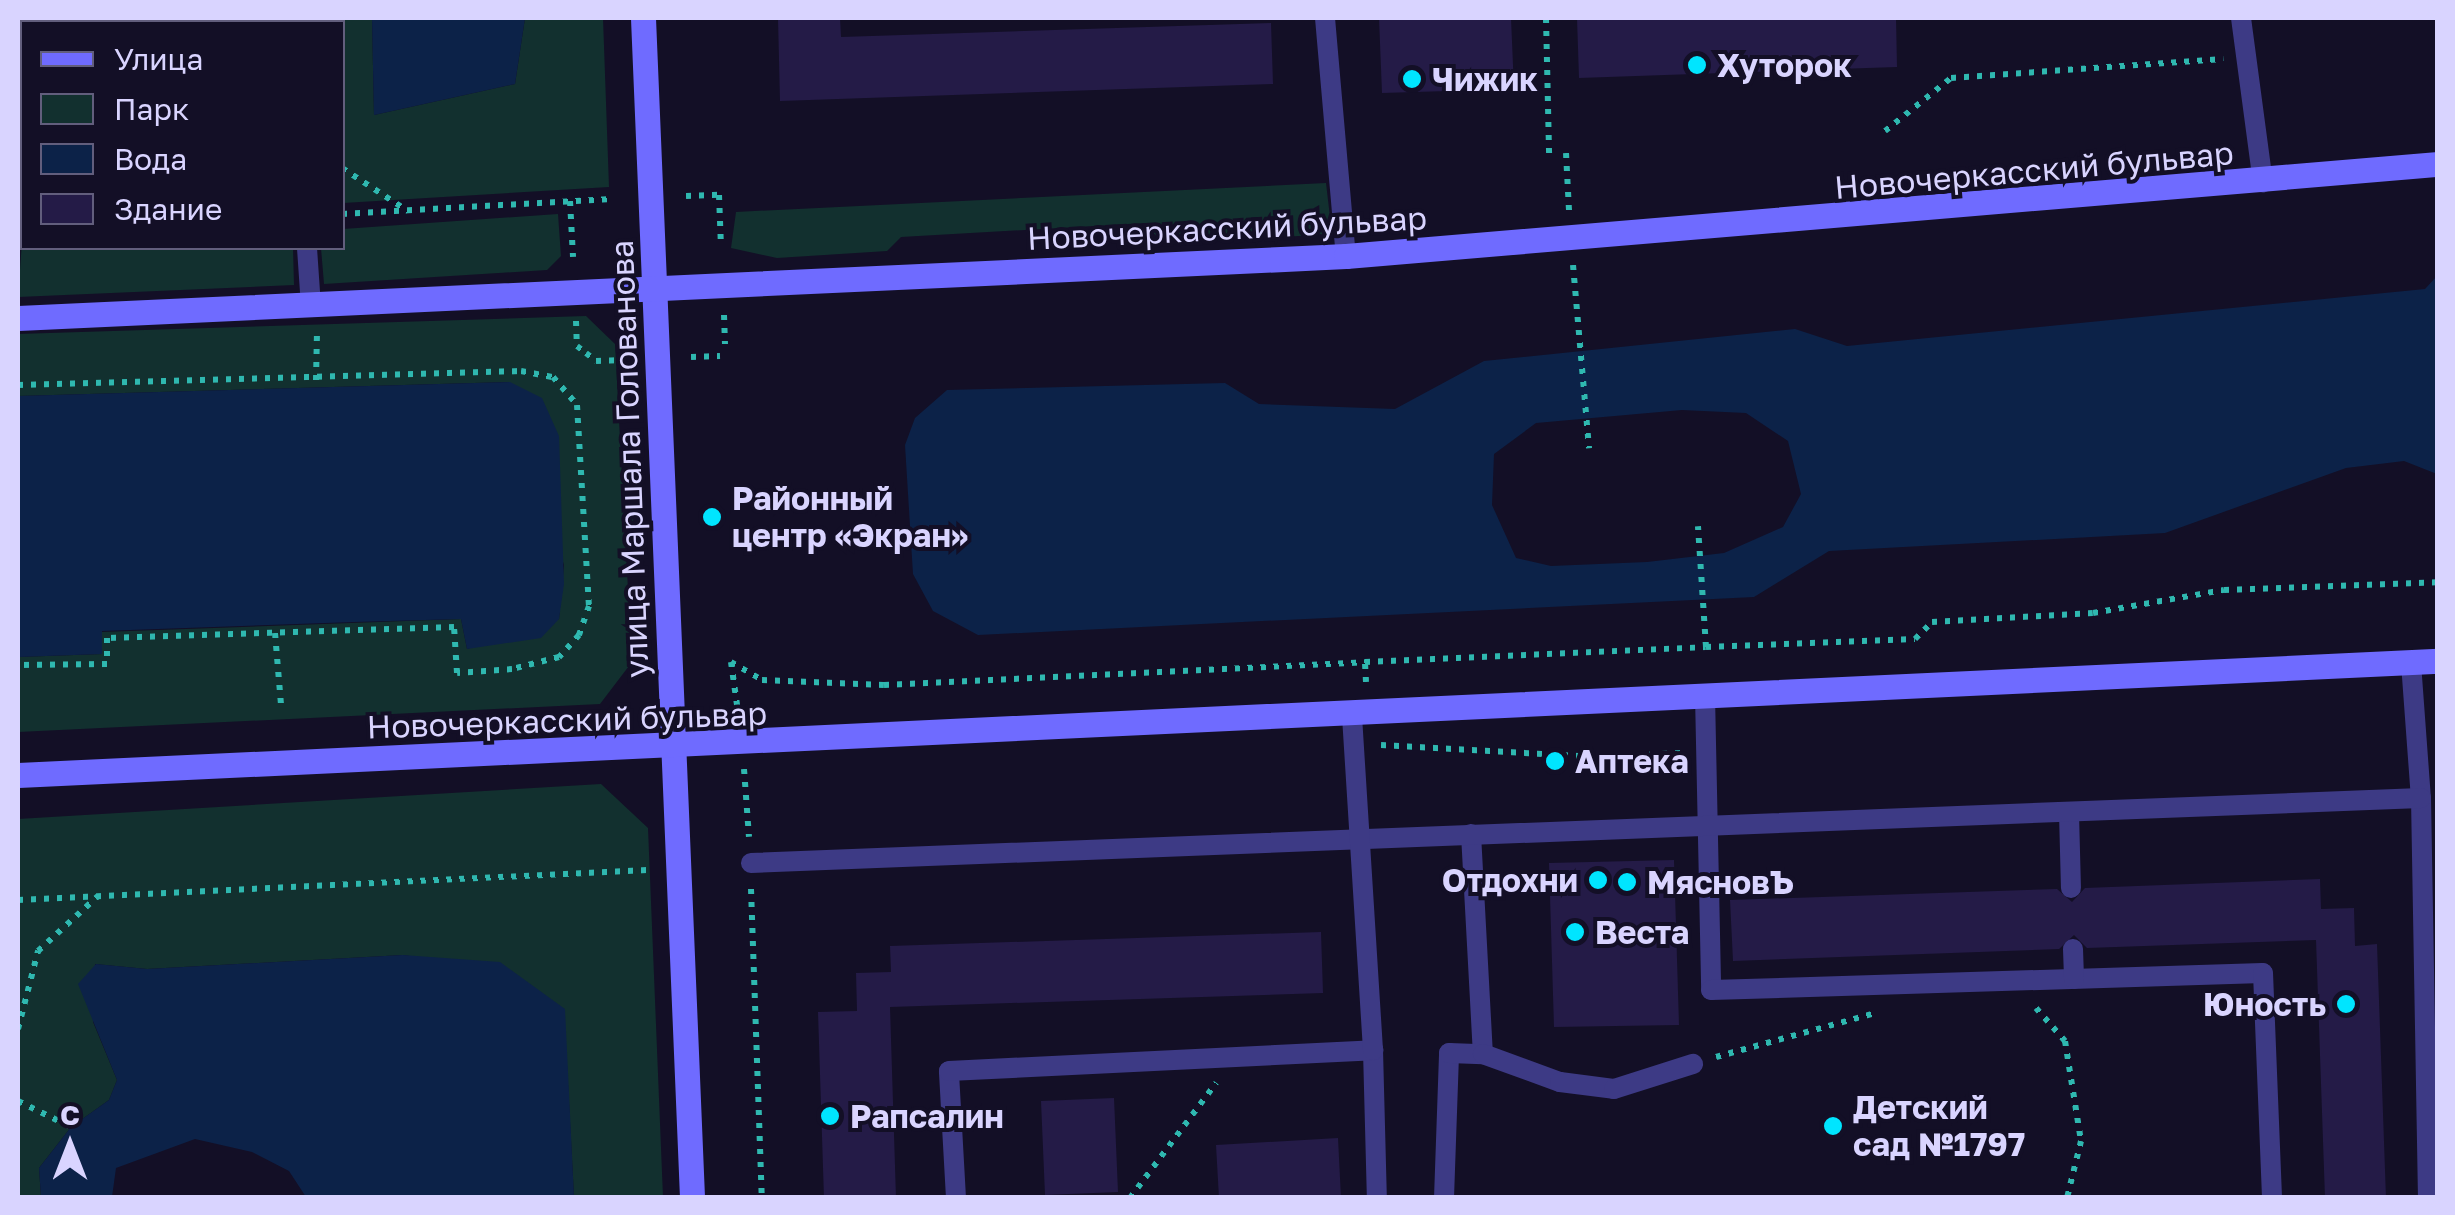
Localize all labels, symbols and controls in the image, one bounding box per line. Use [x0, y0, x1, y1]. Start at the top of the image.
legend [20, 20, 345, 250]
text: Улица [114, 41, 203, 77]
place label: Хуторок [1717, 46, 1852, 84]
marker: Хуторок [1686, 54, 1708, 76]
place label: Чижик [1432, 60, 1538, 98]
marker: Чижик [1401, 68, 1423, 90]
text: Парк [114, 91, 189, 127]
street label: Новочеркасский бульвар [1833, 133, 2235, 207]
text: Вода [114, 141, 187, 177]
text: Здание [114, 191, 222, 227]
street label: Новочеркасский бульвар [1026, 198, 1428, 258]
street label: улица Маршала Голованова [602, 239, 656, 679]
place label: Районный центр «Экран» [732, 480, 968, 555]
marker: Районный центр «Экран» [701, 506, 723, 528]
street label: Новочеркасский бульвар [366, 694, 768, 746]
place label: Аптека [1575, 742, 1689, 780]
marker: Аптека [1544, 750, 1566, 772]
place label: Отдохни [1442, 861, 1578, 899]
place label: МясновЪ [1647, 863, 1794, 901]
marker: Отдохни [1587, 869, 1609, 891]
marker: МясновЪ [1616, 871, 1638, 893]
place label: Веста [1595, 913, 1689, 951]
marker: Веста [1564, 921, 1586, 943]
place label: Юность [2203, 985, 2326, 1023]
marker: Юность [2335, 993, 2357, 1015]
place label: Детский сад №1797 [1853, 1089, 2025, 1164]
north arrow [20, 1095, 120, 1195]
place label: Рапсалин [850, 1097, 1004, 1135]
text: С [60, 1098, 80, 1131]
marker: Рапсалин [819, 1105, 841, 1127]
marker: Детский сад №1797 [1822, 1115, 1844, 1137]

